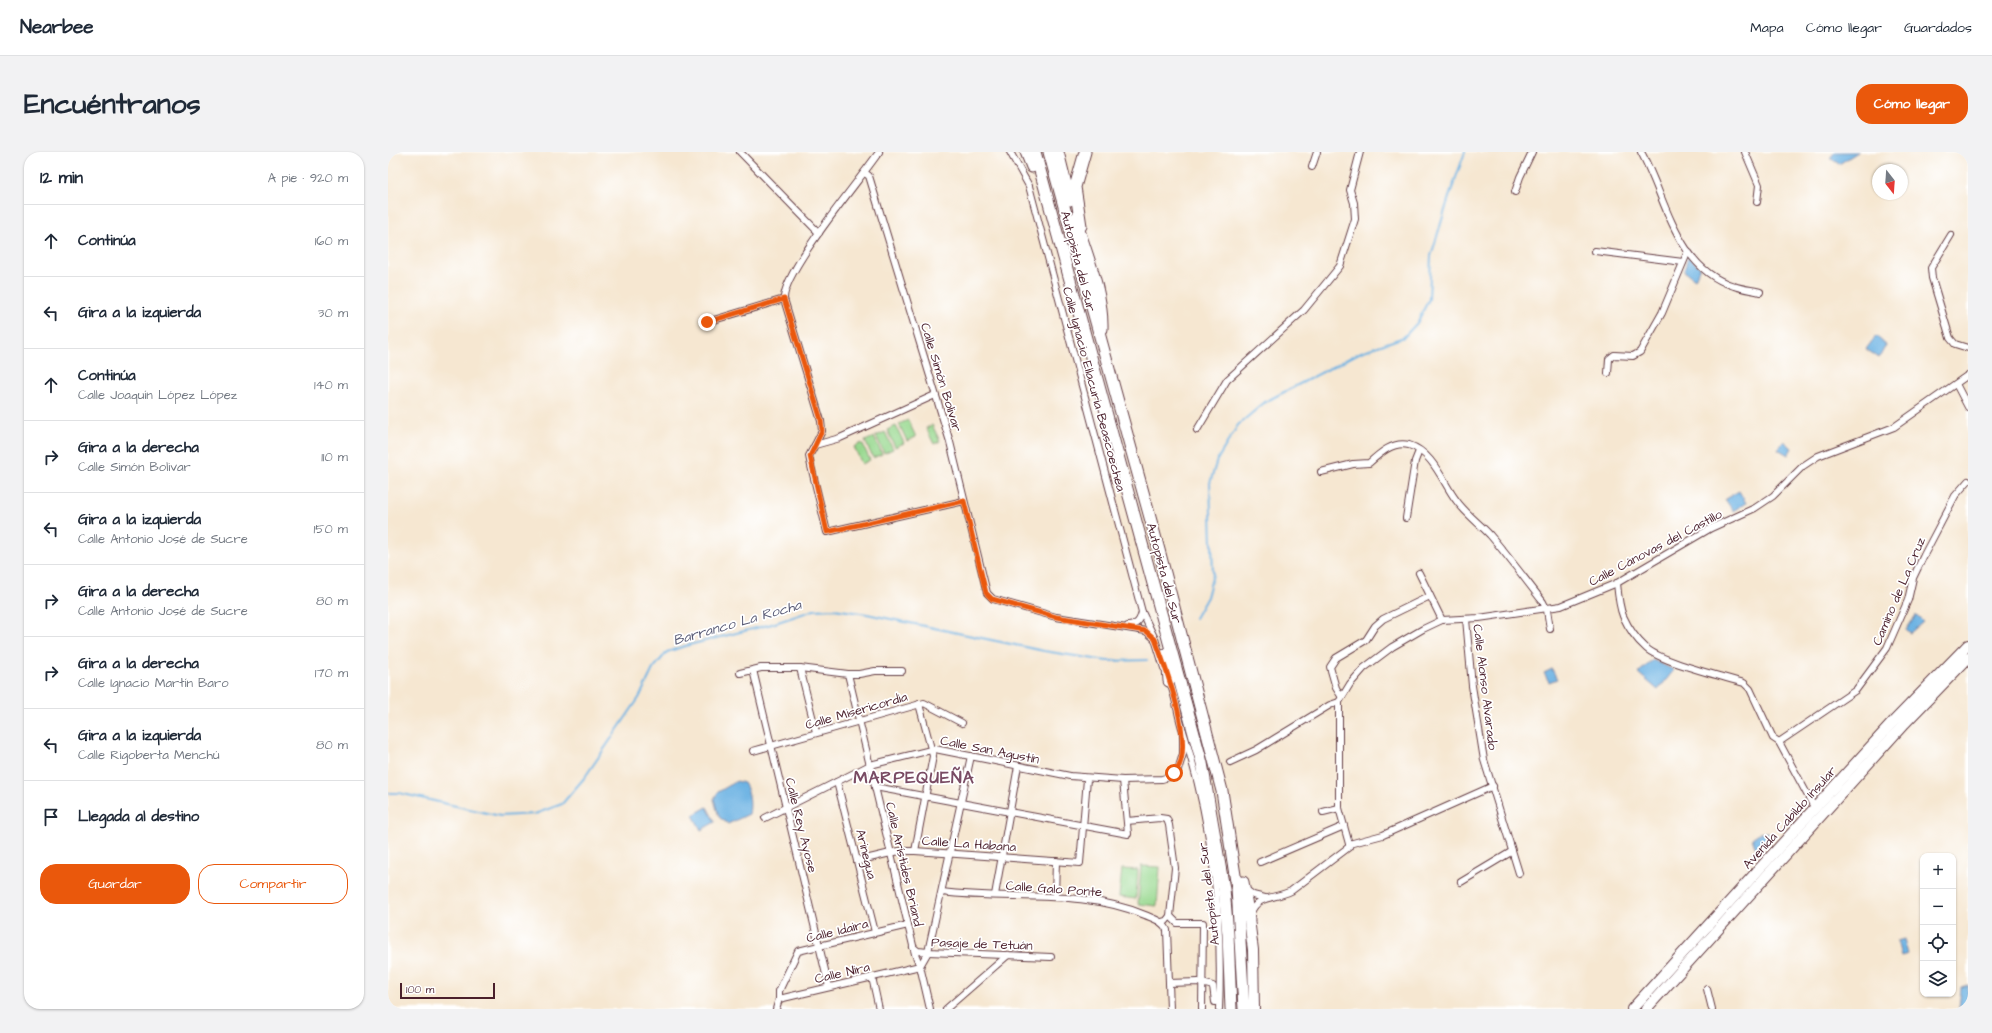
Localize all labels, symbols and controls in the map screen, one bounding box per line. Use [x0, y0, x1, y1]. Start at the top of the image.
text: Nearbee [20, 14, 94, 41]
text: Mapa [1750, 18, 1784, 38]
text: Cómo llegar [1806, 18, 1882, 38]
text: Guardados [1904, 18, 1972, 38]
button: Cómo llegar [1856, 84, 1968, 124]
text: Encuéntranos [24, 85, 200, 124]
north arrow [1872, 164, 1908, 200]
text: 12 min [40, 166, 83, 190]
text: A pie · 920 m [268, 169, 348, 187]
street label: Autopista del Sur [1056, 209, 1100, 314]
icon: ahead [40, 230, 62, 252]
text: Continúa [78, 230, 136, 251]
text: 160 m [315, 232, 348, 250]
street label: Calle Ignacio Ellacuria Beascoechea [1057, 285, 1130, 494]
icon: left [40, 302, 62, 324]
text: Gira a la izquierda [78, 302, 201, 323]
text: 30 m [318, 304, 348, 322]
route end [698, 313, 716, 331]
street label: Calle Simón Bolivar [916, 321, 966, 434]
text: Continúa [78, 365, 136, 386]
icon: ahead [40, 374, 62, 396]
text: 140 m [314, 376, 348, 394]
text: Calle Joaquín López López [78, 386, 237, 404]
text: Gira a la derecha [78, 437, 199, 458]
icon: right [40, 446, 62, 468]
text: 110 m [321, 448, 348, 466]
text: Calle Simón Bolivar [78, 458, 191, 476]
street label: Calle Cánovas del Castillo [1586, 505, 1726, 591]
text: Gira a la izquierda [78, 509, 201, 530]
icon: left [40, 518, 62, 540]
text: 150 m [314, 520, 348, 538]
street label: Autopista del Sur [1142, 521, 1186, 626]
text: Calle Antonio José de Sucre [78, 530, 248, 548]
street label: Camino de La Cruz [1868, 534, 1930, 648]
text: Gira a la derecha [78, 581, 199, 602]
icon: right [40, 590, 62, 612]
text: 80 m [316, 592, 348, 610]
water label: Barranco La Rocha [671, 595, 804, 651]
text: Calle Antonio José de Sucre [78, 602, 248, 620]
street label: Calle Alonso Alvarado [1468, 623, 1502, 752]
text: Gira a la derecha [78, 653, 199, 674]
icon: right [40, 662, 62, 684]
text: 170 m [315, 664, 348, 682]
text: Calle Ignacio Martín Baro [78, 674, 228, 692]
street label: Calle Misericordia [803, 688, 910, 734]
text: Gira a la izquierda [78, 725, 201, 746]
street label: Calle San Agustín [938, 732, 1041, 770]
icon: left [40, 734, 62, 756]
text: 80 m [316, 736, 348, 754]
text: Calle Rigoberta Menchú [78, 746, 220, 764]
street label: Avenida Cabildo Insular [1739, 762, 1841, 873]
route start [1165, 764, 1183, 782]
district label: MARPEQUEÑA [853, 766, 975, 790]
street label: Calle Rey Ayose [780, 776, 822, 875]
street label: Calle Arístides Briand [881, 800, 927, 928]
icon: arrive [40, 806, 62, 828]
text: Llegada al destino [78, 806, 199, 827]
street label: Arinegua [850, 827, 881, 882]
street label: Calle La Habana [921, 832, 1017, 856]
street label: Autopista del Sur [1194, 841, 1224, 946]
map controls [1920, 853, 1956, 997]
button: + [1920, 853, 1956, 889]
button: Guardar [40, 864, 190, 904]
button: Compartir [198, 864, 348, 904]
street label: Calle Galo Ponte [1005, 877, 1103, 901]
button: − [1920, 889, 1956, 925]
street label: Calle Idaira [804, 915, 870, 947]
button: locate [1920, 925, 1956, 961]
street label: Pasaje de Tetuán [931, 933, 1034, 955]
street label: Calle Nira [813, 958, 872, 988]
button: layers [1920, 961, 1956, 997]
scale bar [400, 981, 495, 1000]
text: 100 m [406, 982, 434, 997]

